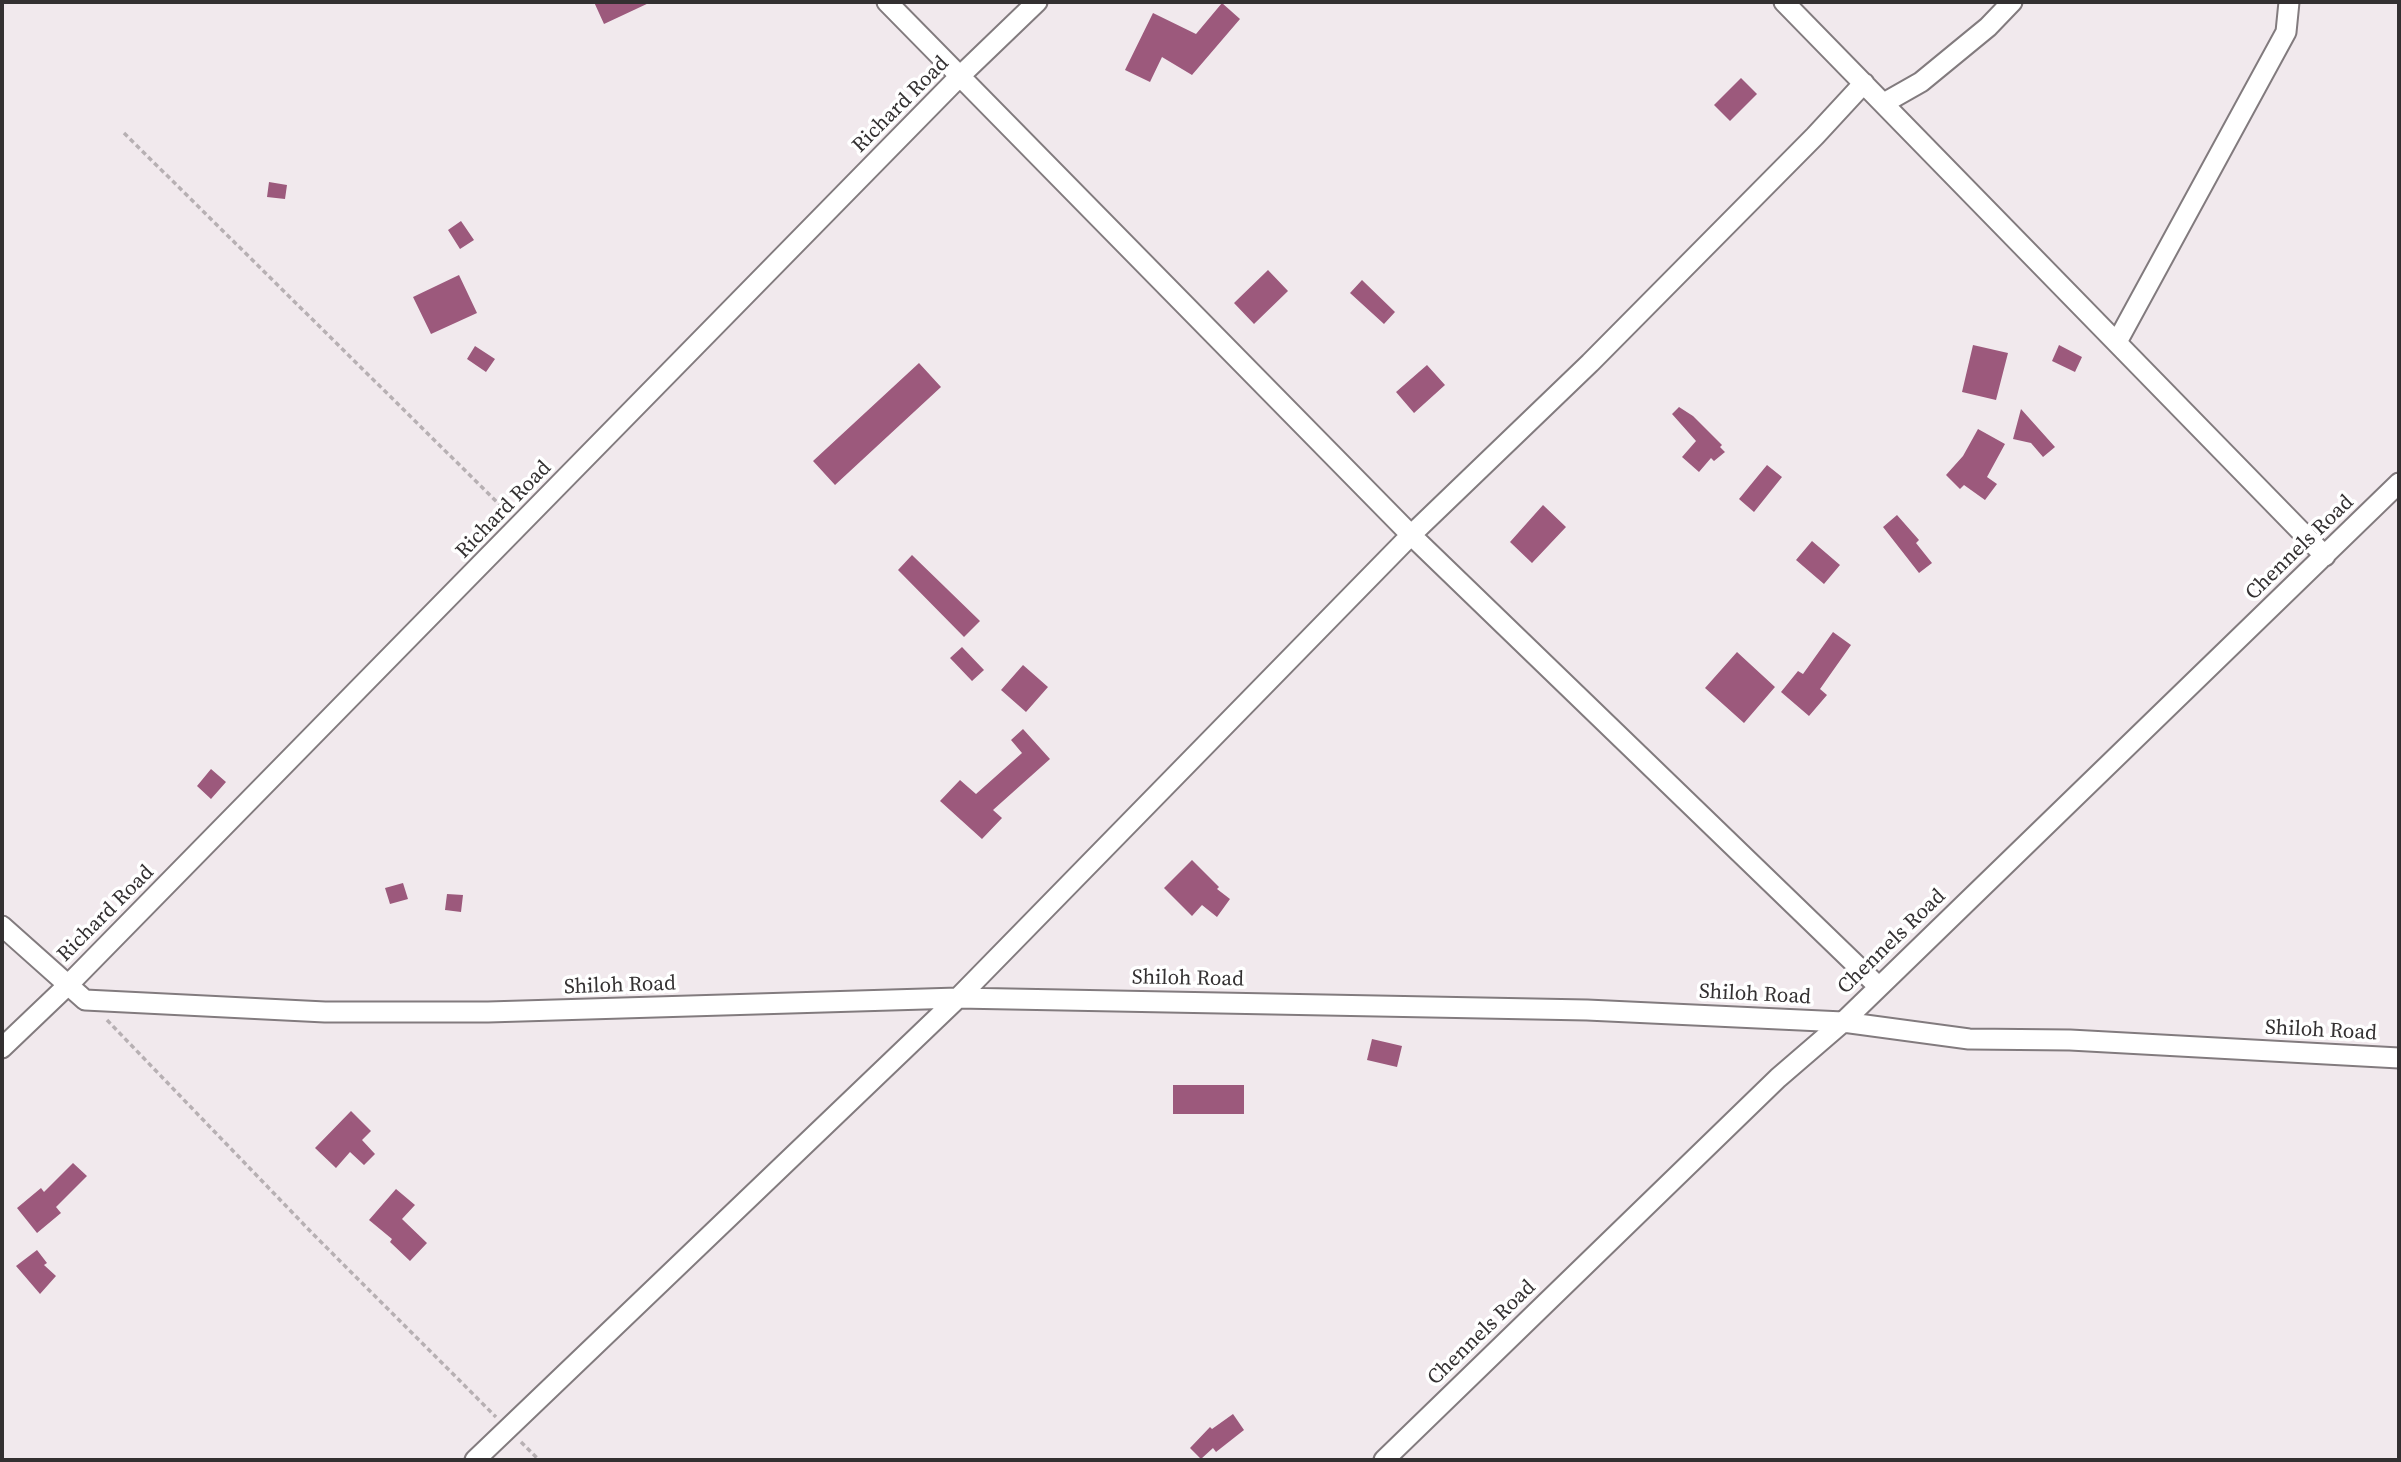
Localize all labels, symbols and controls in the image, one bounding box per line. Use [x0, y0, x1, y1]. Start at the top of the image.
street label: Richard Road [847, 51, 955, 159]
street label: Richard Road [451, 456, 557, 564]
street label: Chennels Road [2241, 490, 2359, 606]
street label: Richard Road [52, 860, 160, 968]
street label: Chennels Road [1833, 884, 1951, 1000]
street label: Shiloh Road [1132, 965, 1244, 993]
street label: Shiloh Road [564, 971, 676, 1001]
street label: Shiloh Road [1698, 979, 1812, 1011]
street label: Shiloh Road [2264, 1015, 2378, 1047]
street label: Chennels Road [1423, 1275, 1541, 1391]

